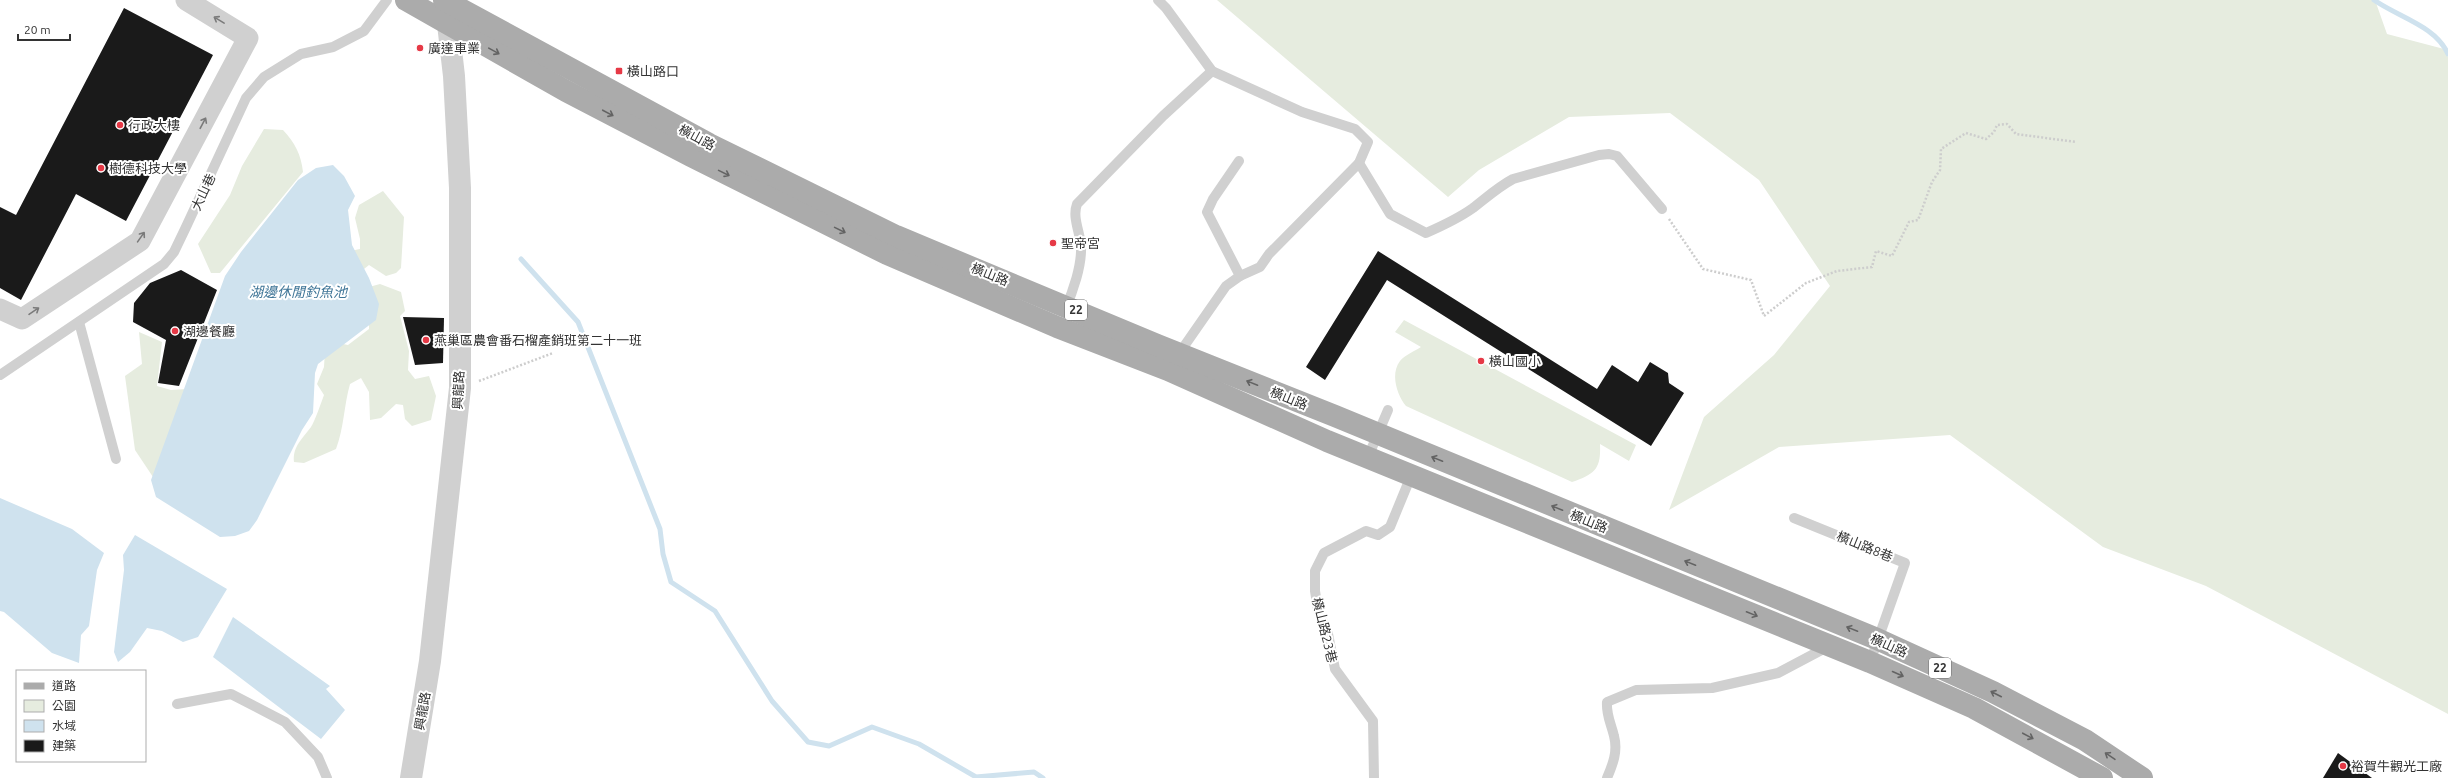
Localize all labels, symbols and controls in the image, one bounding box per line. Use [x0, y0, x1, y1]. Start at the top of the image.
scale bar [18, 16, 70, 42]
one-way arrow [213, 16, 225, 24]
text: 20 m [24, 23, 51, 36]
place label: 廣達車業 [428, 41, 480, 55]
marker: 廣達車業 [415, 43, 425, 53]
one-way arrow [488, 47, 500, 55]
place label: 橫山路口 [627, 64, 679, 78]
marker: 橫山路口 [614, 66, 624, 76]
one-way arrow [602, 110, 614, 117]
one-way arrow [199, 117, 207, 129]
place label: 行政大樓 [128, 118, 180, 132]
marker: 行政大樓 [115, 120, 125, 130]
street label: 橫山路 [676, 122, 718, 152]
place label: 樹德科技大學 [109, 161, 187, 175]
marker: 樹德科技大學 [96, 163, 106, 173]
one-way arrow [717, 170, 729, 177]
street label: 大山巷 [188, 171, 218, 213]
one-way arrow [834, 227, 846, 235]
one-way arrow [137, 232, 145, 243]
place label: 聖帝宮 [1061, 236, 1100, 250]
marker: 聖帝宮 [1048, 238, 1058, 248]
street label: 橫山路 [969, 260, 1011, 288]
water label: 湖邊休閒釣魚池 [249, 284, 349, 300]
road number: 22 [1065, 300, 1087, 320]
one-way arrow [29, 307, 40, 315]
place label: 湖邊餐廳 [183, 324, 235, 338]
marker: 湖邊餐廳 [170, 326, 180, 336]
place label: 燕巢區農會番石榴產銷班第二十一班 [434, 333, 642, 347]
marker: 燕巢區農會番石榴產銷班第二十一班 [421, 335, 431, 345]
place label: 橫山國小 [1489, 354, 1541, 368]
marker: 橫山國小 [1476, 356, 1486, 366]
street label: 興龍路 [450, 370, 466, 410]
one-way arrow [1247, 378, 1259, 386]
street label: 橫山路 [1268, 384, 1310, 412]
one-way arrow [1432, 454, 1444, 462]
one-way arrow [1552, 504, 1564, 511]
street label: 橫山路 [1568, 507, 1610, 535]
street label: 橫山路8巷 [1835, 528, 1895, 564]
one-way arrow [1685, 559, 1697, 566]
street label: 橫山路23巷 [1310, 596, 1340, 664]
one-way arrow [1746, 611, 1758, 618]
one-way arrow [1846, 625, 1858, 632]
street label: 橫山路 [1868, 631, 1910, 659]
road number: 22 [1929, 658, 1951, 678]
legend [16, 670, 146, 762]
one-way arrow [1892, 671, 1904, 679]
text: 道路 [52, 679, 76, 692]
one-way arrow [1990, 689, 2002, 697]
street label: 興龍路 [412, 691, 432, 731]
text: 公園 [52, 699, 76, 712]
text: 水域 [52, 719, 76, 732]
one-way arrow [2022, 733, 2034, 740]
text: 建築 [52, 739, 76, 752]
one-way arrow [2104, 752, 2115, 761]
place label: 裕賀牛觀光工廠 [2351, 759, 2442, 773]
marker: 裕賀牛觀光工廠 [2338, 761, 2348, 771]

